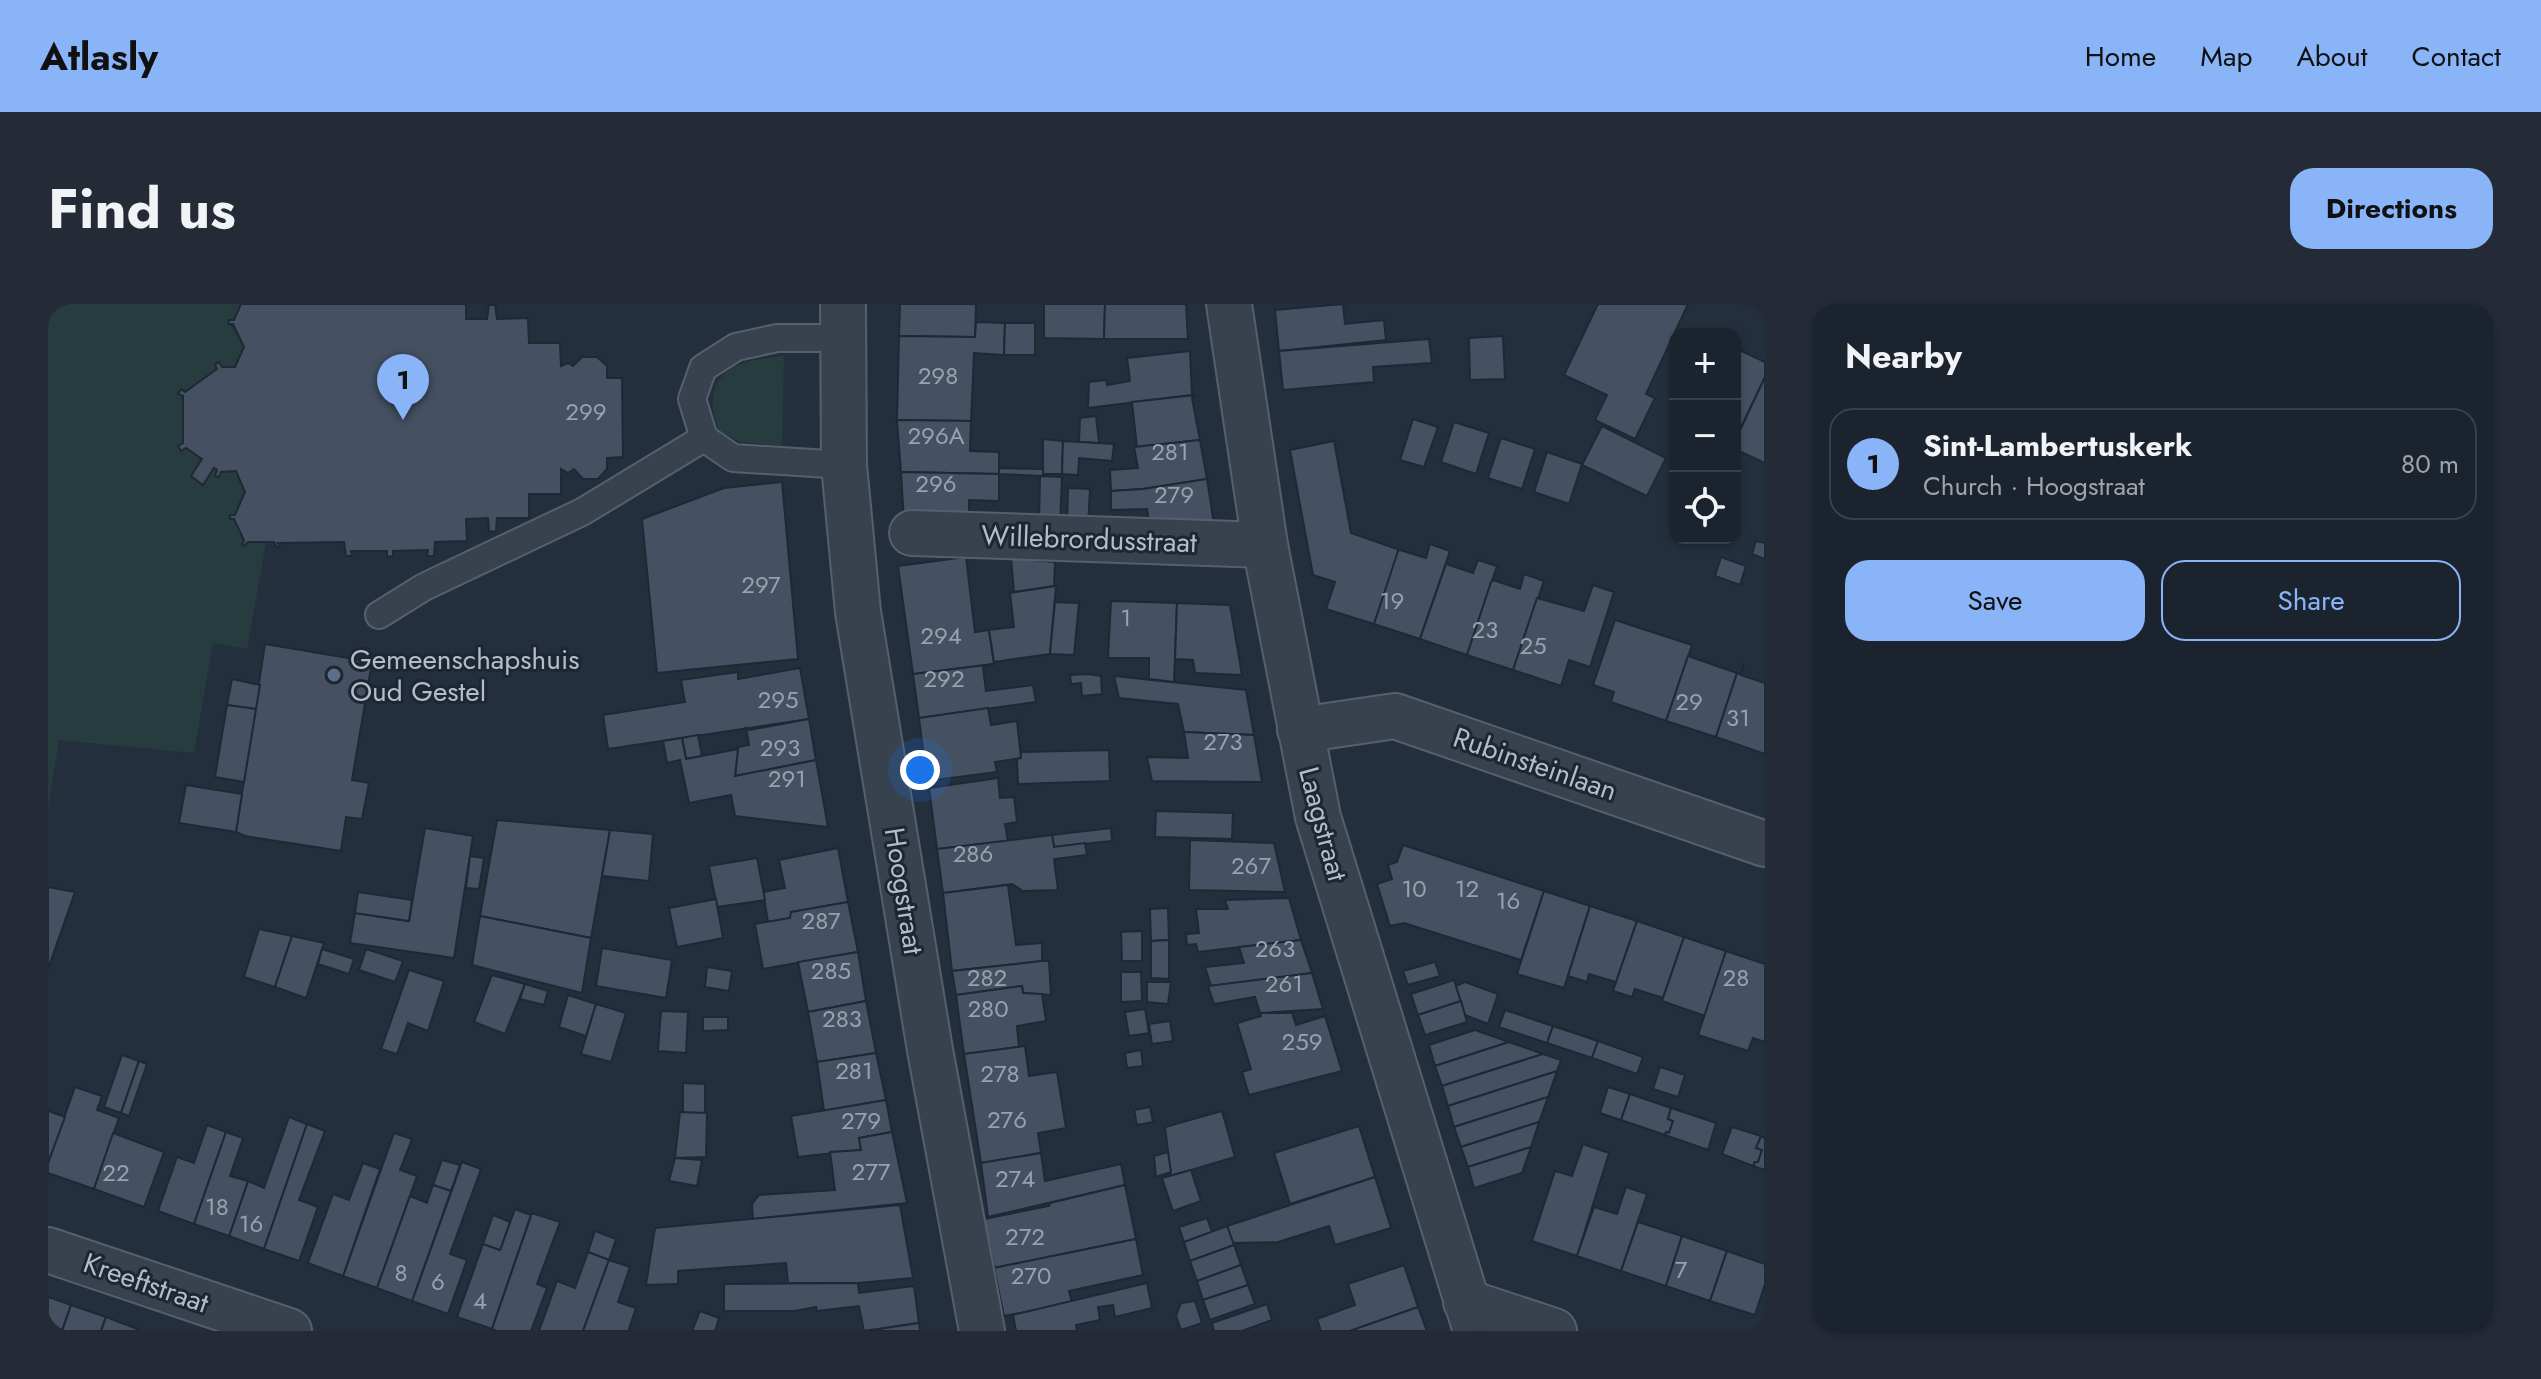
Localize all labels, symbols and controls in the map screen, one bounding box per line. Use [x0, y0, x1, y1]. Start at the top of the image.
text: Atlasly [40, 29, 158, 84]
text: Home [2085, 36, 2156, 77]
text: Map [2200, 36, 2252, 77]
text: About [2296, 36, 2368, 77]
text: Contact [2412, 36, 2501, 77]
text: Find us [48, 168, 236, 249]
button: Directions [2290, 168, 2493, 249]
map controls [1669, 328, 1741, 544]
button: + [1669, 328, 1741, 400]
text: Nearby [1845, 332, 1962, 381]
pin: 1 [377, 354, 429, 420]
house number: 298 [918, 358, 958, 393]
house number: 299 [565, 394, 607, 429]
button: − [1669, 400, 1741, 472]
house number: 296A [907, 418, 965, 453]
text: Sint-Lambertuskerk [1923, 424, 2192, 467]
house number: 281 [1151, 434, 1189, 469]
text: 1 [1866, 445, 1880, 483]
text: 80 m [2401, 445, 2459, 483]
house number: 296 [915, 466, 957, 501]
text: Church · Hoogstraat [1923, 467, 2145, 505]
button: locate [1669, 472, 1741, 544]
house number: 279 [1154, 477, 1194, 512]
street label: Willebrordusstraat [981, 515, 1198, 563]
button: Save [1845, 560, 2145, 641]
button: Share [2161, 560, 2461, 641]
house number: 297 [741, 567, 781, 602]
house number: 19 [1380, 583, 1404, 618]
house number: 1 [1121, 600, 1131, 635]
house number: 23 [1472, 612, 1498, 647]
house number: 294 [920, 618, 962, 653]
house number: 25 [1519, 628, 1547, 663]
place label: Gemeenschapshuis Oud Gestel [350, 639, 580, 712]
house number: 292 [923, 661, 965, 696]
marker: Gemeenschapshuis Oud Gestel [325, 666, 343, 684]
house number: 295 [757, 682, 799, 717]
house number: 29 [1675, 684, 1703, 719]
house number: 31 [1726, 700, 1750, 735]
street label: Rubinsteinlaan [1448, 717, 1622, 811]
house number: 273 [1203, 724, 1243, 759]
house number: 293 [760, 730, 800, 765]
your location [900, 750, 940, 790]
house number: 291 [768, 761, 806, 796]
street label: Laagstraat [1288, 762, 1358, 886]
street label: Hoogstraat [874, 825, 934, 958]
house number: 286 [953, 836, 993, 871]
house number: 267 [1231, 848, 1271, 883]
house number: 10 [1401, 871, 1427, 906]
house number: 12 [1455, 871, 1479, 906]
house number: 16 [1496, 883, 1520, 918]
house number: 287 [802, 903, 841, 938]
house number: 263 [1255, 931, 1295, 966]
house number: 285 [811, 953, 851, 988]
house number: 282 [967, 960, 1007, 995]
house number: 28 [1723, 960, 1749, 995]
house number: 261 [1265, 966, 1303, 1001]
house number: 280 [967, 991, 1009, 1026]
house number: 283 [822, 1001, 862, 1036]
house number: 259 [1281, 1024, 1323, 1059]
house number: 281 [835, 1053, 873, 1088]
house number: 278 [980, 1056, 1020, 1091]
house number: 276 [987, 1102, 1027, 1137]
house number: 279 [841, 1103, 881, 1138]
house number: 277 [852, 1154, 891, 1189]
house number: 22 [102, 1155, 130, 1190]
house number: 274 [995, 1161, 1035, 1196]
house number: 18 [205, 1189, 229, 1224]
house number: 16 [239, 1206, 263, 1241]
house number: 272 [1005, 1219, 1045, 1254]
street label: Kreeftstraat [78, 1242, 214, 1324]
house number: 7 [1675, 1252, 1688, 1287]
house number: 8 [394, 1255, 408, 1290]
house number: 270 [1011, 1258, 1051, 1293]
house number: 6 [431, 1264, 445, 1299]
house number: 4 [473, 1283, 487, 1318]

